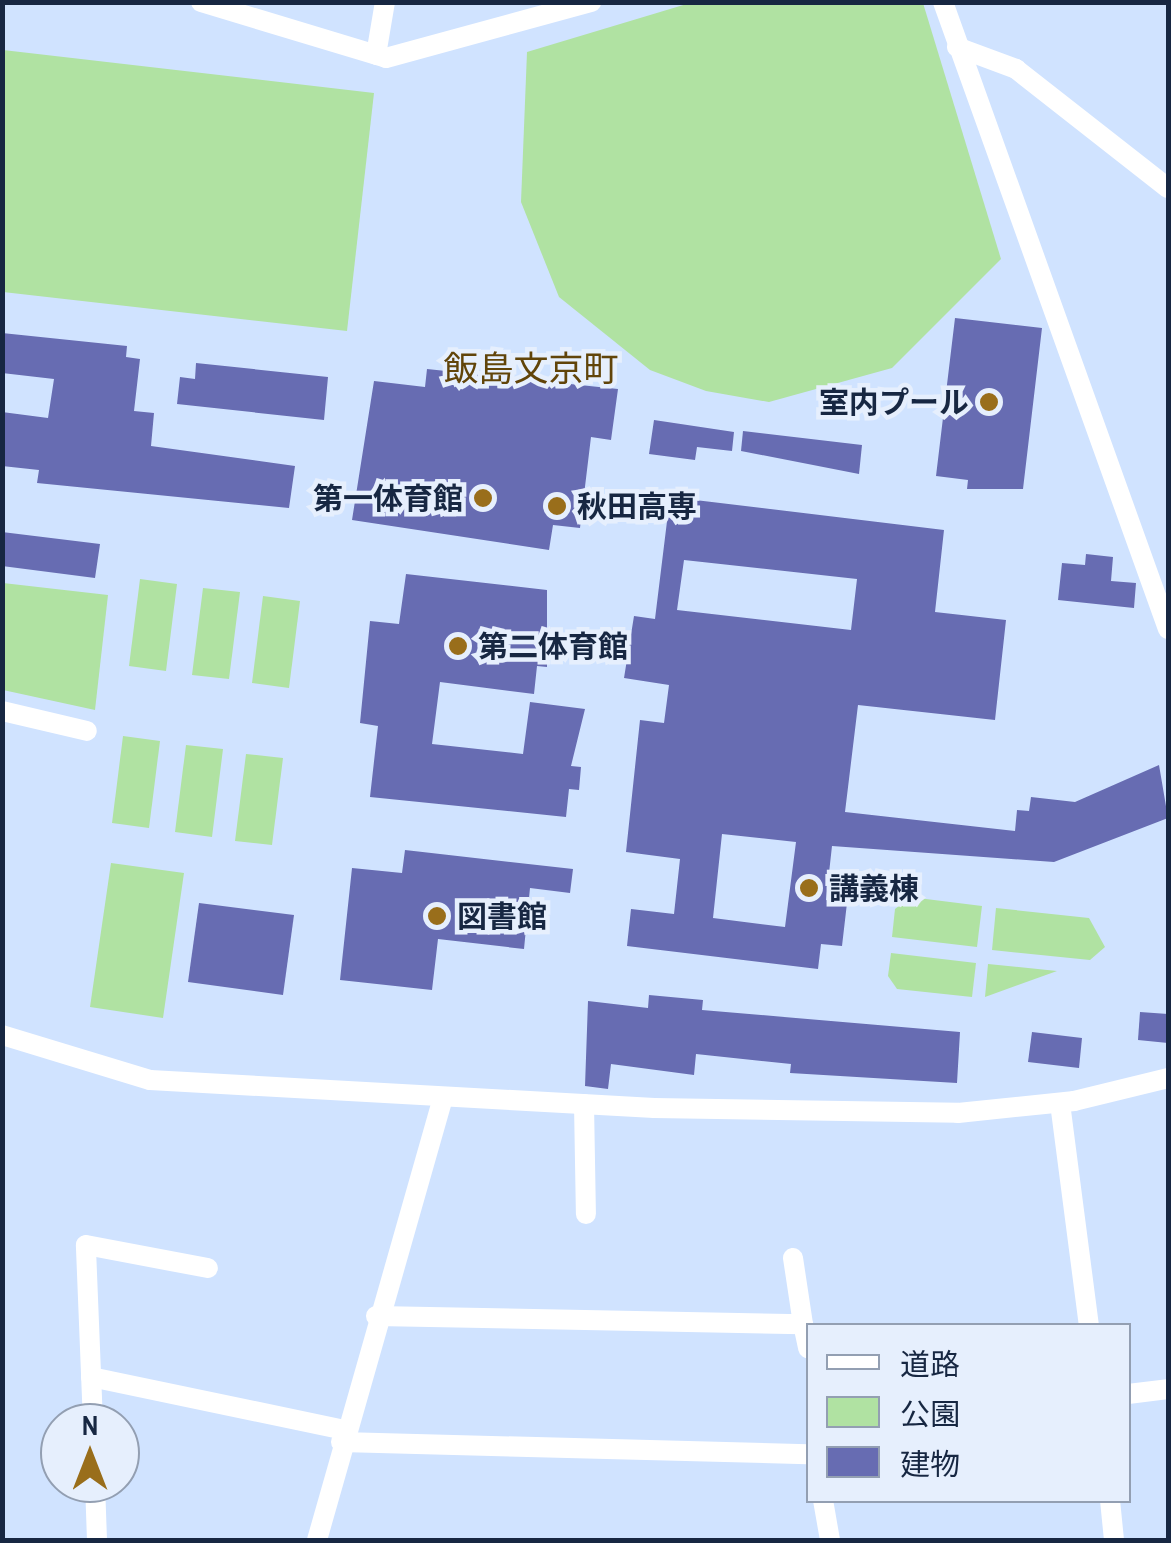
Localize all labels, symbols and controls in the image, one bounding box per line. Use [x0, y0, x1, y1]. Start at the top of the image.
district label: 飯島文京町 [444, 348, 618, 390]
place label: 室内プール [819, 384, 969, 420]
marker: 室内プール [978, 391, 1000, 413]
place label: 第一体育館 [313, 480, 463, 516]
marker: 第一体育館 [472, 487, 494, 509]
place label: 秋田高専 [577, 488, 697, 524]
marker: 秋田高専 [546, 495, 568, 517]
place label: 第二体育館 [478, 628, 628, 664]
marker: 第二体育館 [447, 635, 469, 657]
place label: 講義棟 [829, 870, 919, 906]
marker: 講義棟 [798, 877, 820, 899]
place label: 図書館 [457, 898, 547, 934]
marker: 図書館 [426, 905, 448, 927]
legend [806, 1323, 1131, 1503]
text: 道路 [900, 1344, 960, 1384]
text: 公園 [900, 1394, 960, 1434]
north arrow [40, 1403, 140, 1503]
text: N [82, 1406, 98, 1444]
text: 建物 [900, 1444, 960, 1484]

